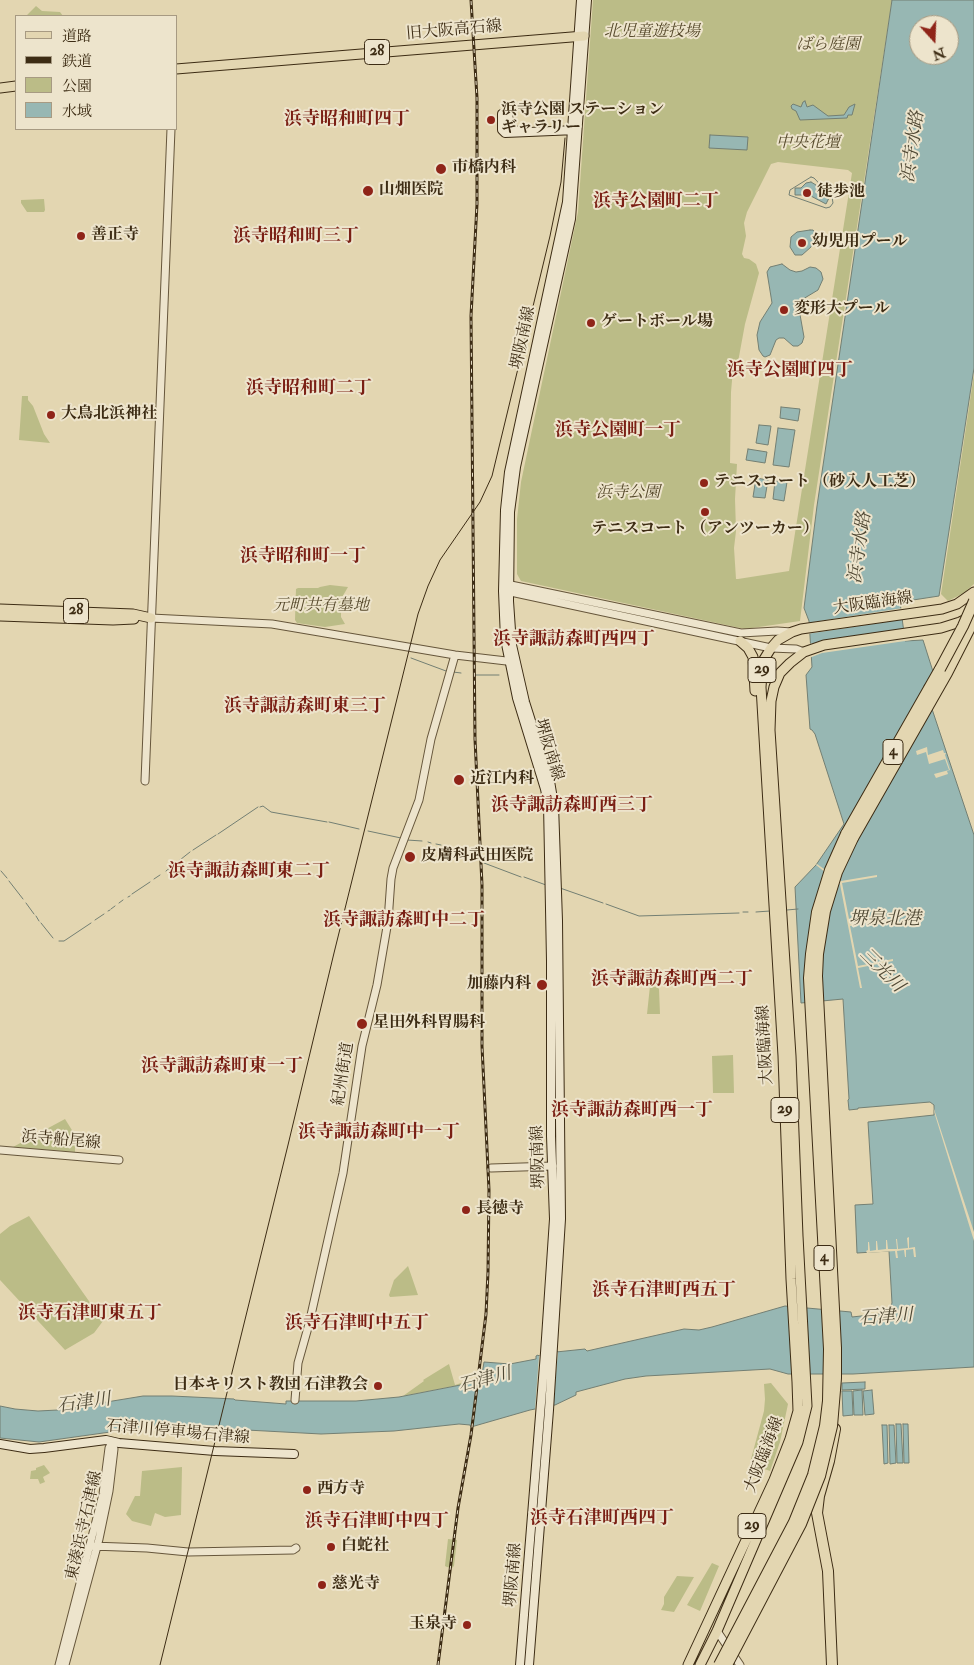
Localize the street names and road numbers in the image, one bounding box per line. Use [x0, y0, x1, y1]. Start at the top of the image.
street label: 旧大阪高石線 [405, 17, 503, 45]
road number: 28 [364, 40, 390, 64]
street label: 堺阪南線 [508, 305, 540, 371]
street label: 大阪臨海線 [832, 589, 914, 619]
road number: 28 [64, 598, 88, 624]
road number: 29 [748, 658, 776, 682]
street label: 堺阪南線 [529, 717, 567, 783]
road number: 4 [883, 740, 903, 764]
street label: 大阪臨海線 [754, 1005, 778, 1085]
street label: 紀州街道 [330, 1041, 358, 1107]
road number: 29 [771, 1098, 799, 1122]
street label: 堺阪南線 [528, 1125, 550, 1189]
street label: 浜寺船尾線 [20, 1128, 102, 1154]
road number: 4 [814, 1246, 834, 1270]
street label: 大阪臨海線 [742, 1414, 788, 1496]
street label: 石津川停車場石津線 [105, 1417, 251, 1449]
street label: 東湊浜寺石津線 [63, 1469, 107, 1583]
road number: 29 [738, 1514, 766, 1538]
street label: 堺阪南線 [502, 1542, 526, 1608]

